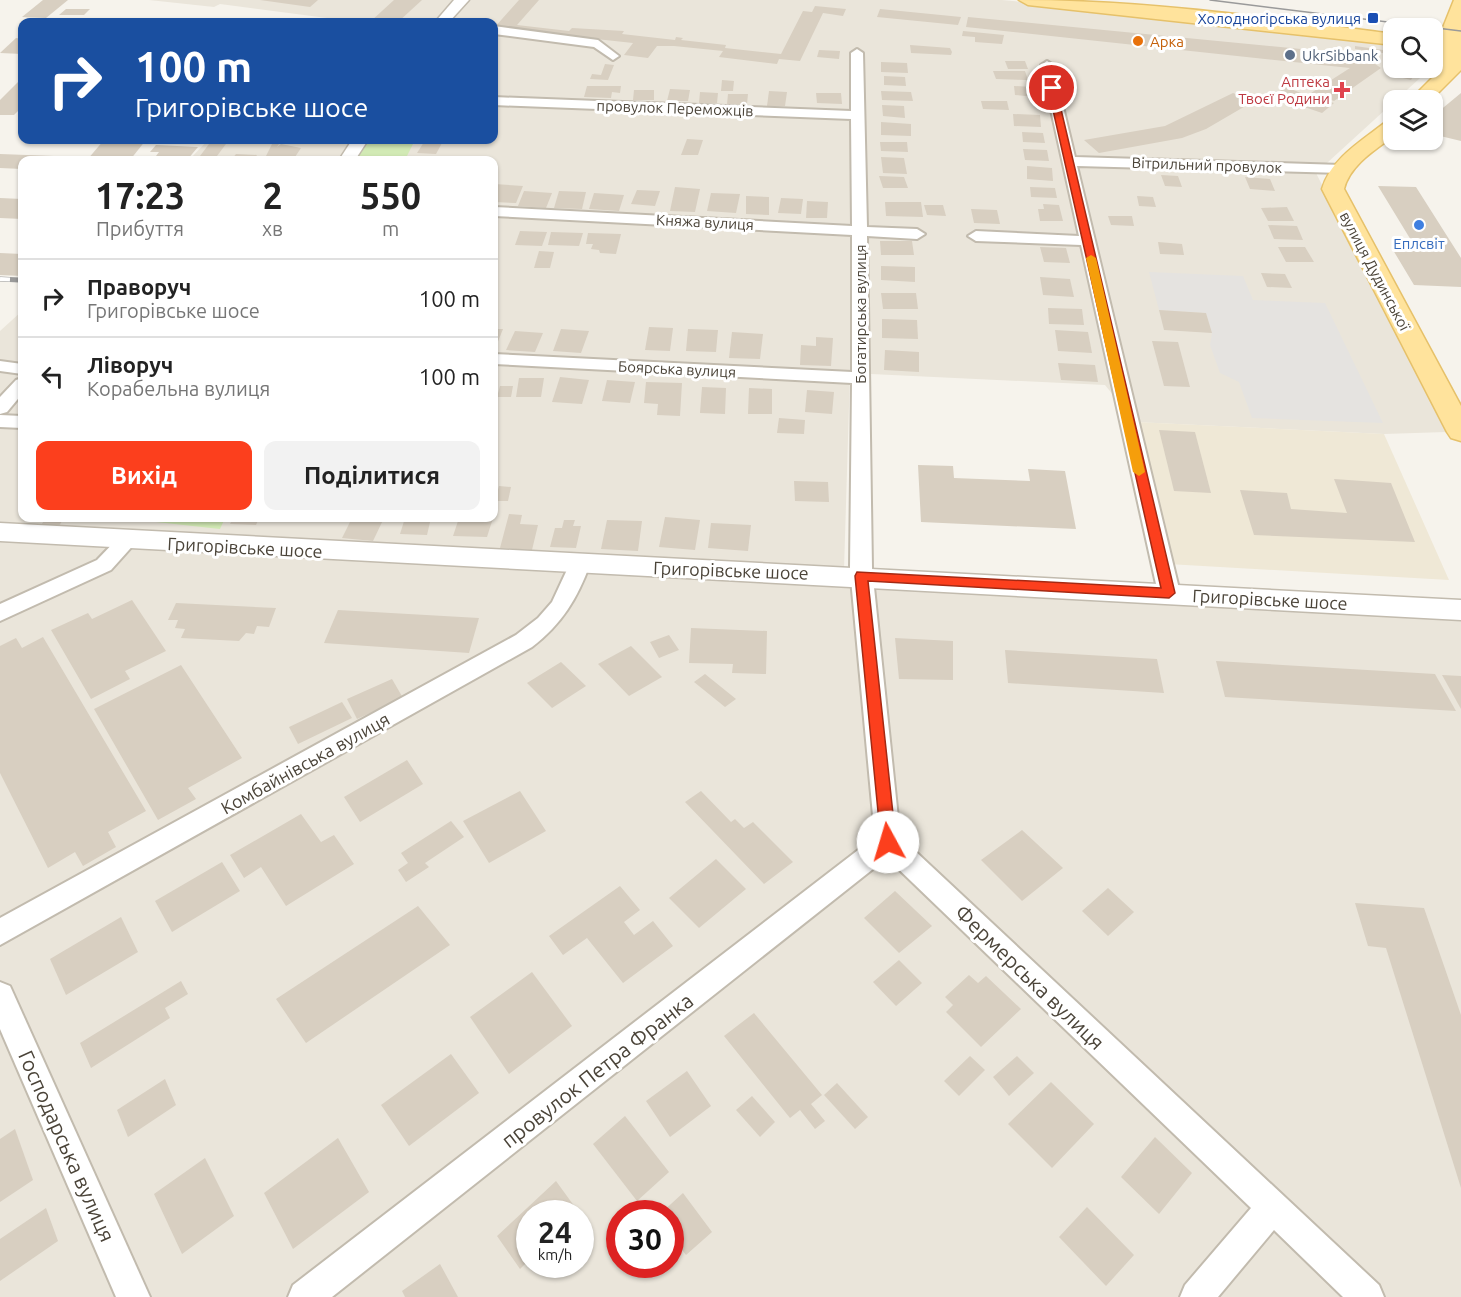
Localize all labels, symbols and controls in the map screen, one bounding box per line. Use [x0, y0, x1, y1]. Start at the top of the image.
place label: Холодногірська вулиця [1197, 10, 1361, 27]
marker: Холодногірська вулиця [1366, 11, 1380, 25]
map controls [1383, 18, 1443, 150]
button: search [1383, 18, 1443, 78]
place label: Арка [1150, 33, 1184, 50]
marker: Арка [1131, 34, 1145, 48]
icon: right [36, 42, 114, 120]
text: 100 m [135, 43, 252, 90]
place label: UkrSibbank [1302, 47, 1379, 64]
marker: UkrSibbank [1283, 48, 1297, 62]
pin [1026, 62, 1077, 113]
icon: arrive [1035, 71, 1068, 104]
place label: Аптека Твоєї Родини [1238, 73, 1330, 107]
marker: Аптека Твоєї Родини [1335, 83, 1349, 97]
button: layers [1383, 90, 1443, 150]
text: Григорівське шосе [135, 92, 368, 122]
street label: провулок Переможців [596, 97, 754, 119]
street label: Вітрильний провулок [1131, 154, 1283, 176]
text: 17:23 [95, 175, 185, 216]
text: 2 [262, 175, 283, 216]
text: 550 [360, 175, 421, 216]
street label: вулиця Дудинської [1337, 209, 1414, 334]
street label: Княжа вулиця [656, 211, 754, 233]
text: Прибуття [96, 217, 184, 240]
text: хв [262, 217, 283, 240]
text: m [382, 217, 399, 240]
marker: Еплсвіт [1412, 218, 1426, 232]
place label: Еплсвіт [1393, 235, 1445, 252]
street label: Богатирська вулиця [852, 244, 869, 384]
text: Праворуч [87, 274, 191, 299]
icon: right [36, 282, 69, 315]
text: 100 m [419, 286, 480, 311]
text: Григорівське шосе [87, 299, 260, 322]
text: Ліворуч [87, 352, 173, 377]
street label: Боярська вулиця [618, 357, 736, 381]
icon: left [36, 360, 69, 393]
text: 100 m [419, 364, 480, 389]
text: Корабельна вулиця [87, 377, 270, 400]
button: Вихід [36, 441, 252, 510]
button: Поділитися [264, 441, 480, 510]
street label: Григорівське шосе [167, 533, 323, 561]
street label: Григорівське шосе [653, 557, 809, 583]
street label: Григорівське шосе [1192, 585, 1348, 613]
street label: Комбайнівська вулиця [217, 708, 393, 818]
position arrow [856, 810, 920, 874]
street label: Фермерська вулиця [951, 900, 1109, 1054]
street label: провулок Петра Франка [496, 988, 698, 1152]
street label: Господарська вулиця [14, 1047, 120, 1245]
speed limit sign: 30 [606, 1200, 684, 1278]
text: 24 [538, 1215, 572, 1249]
text: km/h [538, 1246, 572, 1263]

